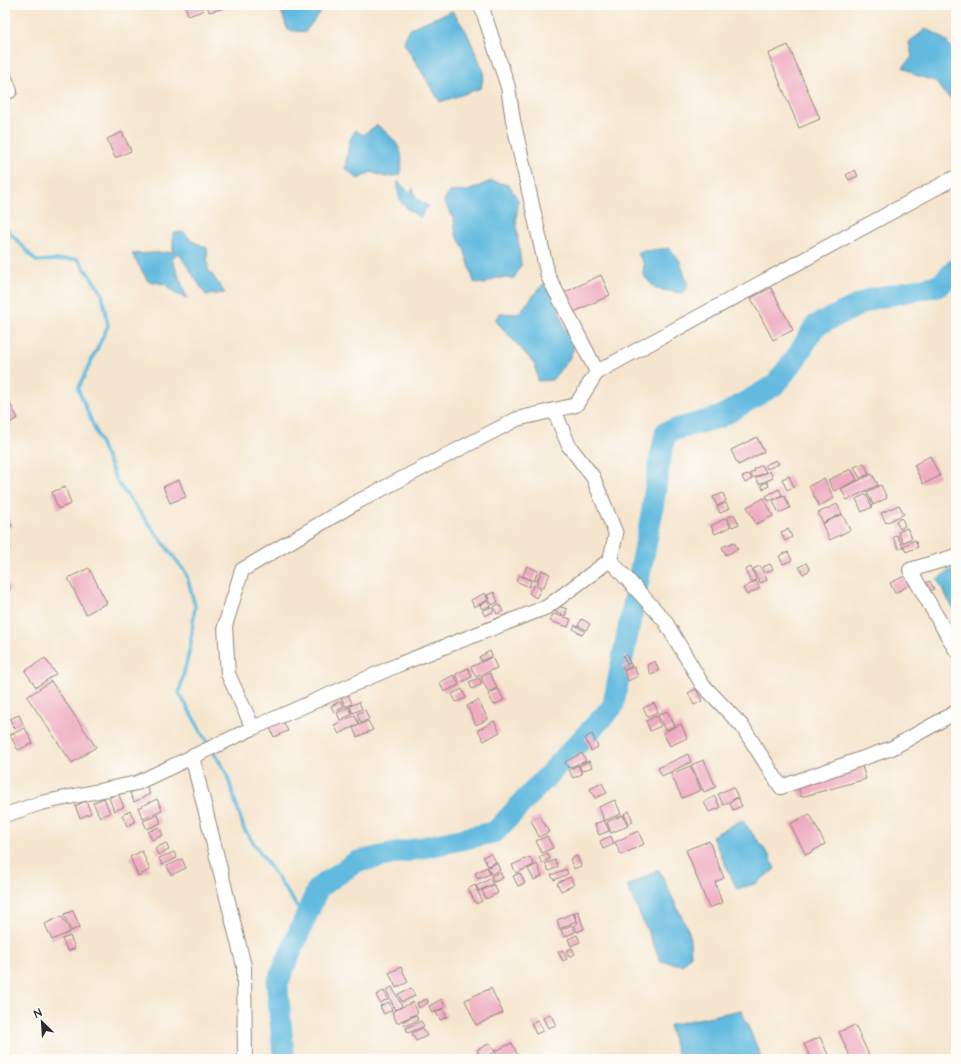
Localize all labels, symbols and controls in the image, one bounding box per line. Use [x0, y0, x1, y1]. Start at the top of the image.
north arrow [22, 1002, 62, 1042]
text: N [32, 1005, 44, 1022]

